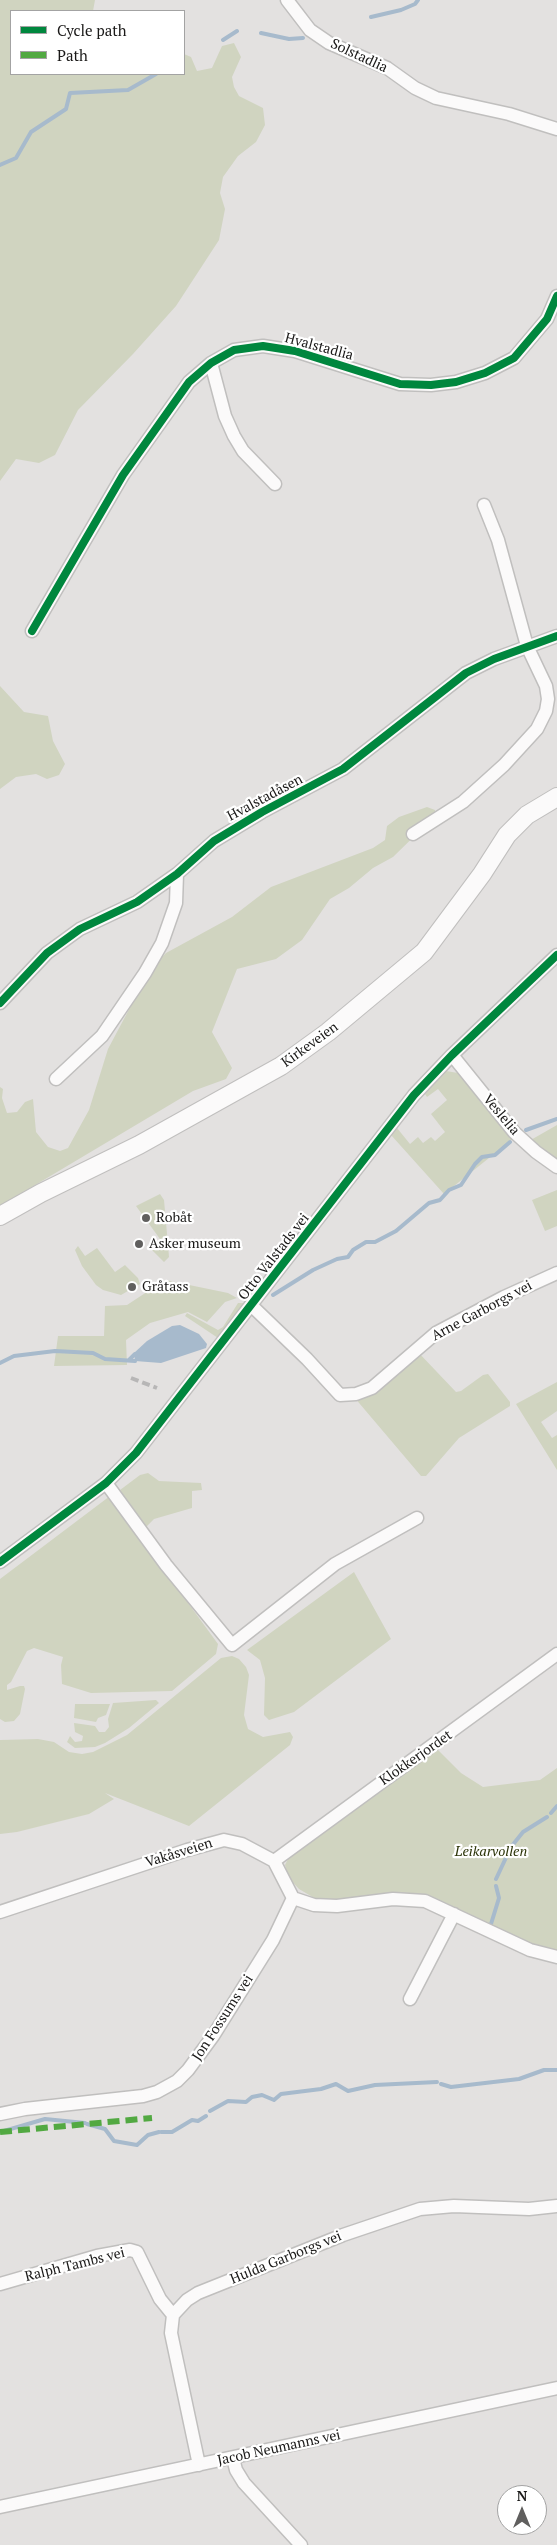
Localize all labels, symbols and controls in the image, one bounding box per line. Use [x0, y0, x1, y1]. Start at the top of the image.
legend [10, 10, 185, 75]
text: Cycle path [57, 20, 127, 40]
street label: Solstadlia [328, 35, 390, 77]
text: Path [57, 45, 88, 65]
street label: Hvalstadlia [283, 330, 355, 364]
street label: Hvalstadåsen [224, 771, 306, 825]
street label: Kirkeveien [278, 1019, 342, 1071]
street label: Veslelia [479, 1091, 523, 1139]
place label: Robåt [156, 1210, 192, 1226]
street label: Otto Valstads vei [235, 1210, 313, 1304]
marker: Robåt [140, 1212, 152, 1224]
place label: Asker museum [149, 1236, 241, 1252]
marker: Asker museum [133, 1238, 145, 1250]
street label: Arne Garborgs vei [429, 1277, 535, 1345]
place label: Gråtass [142, 1279, 188, 1295]
marker: Gråtass [126, 1281, 138, 1293]
street label: Klokkerjordet [376, 1727, 456, 1789]
street label: Vakåsveien [143, 1835, 215, 1871]
park label: Leikarvollen [455, 1844, 527, 1860]
street label: Jon Fossums vei [189, 1972, 257, 2064]
street label: Hulda Garborgs vei [228, 2228, 344, 2288]
street label: Ralph Tambs vei [23, 2244, 127, 2286]
street label: Jacob Neumanns vei [216, 2427, 342, 2469]
north arrow [497, 2485, 547, 2535]
text: N [517, 2486, 527, 2505]

